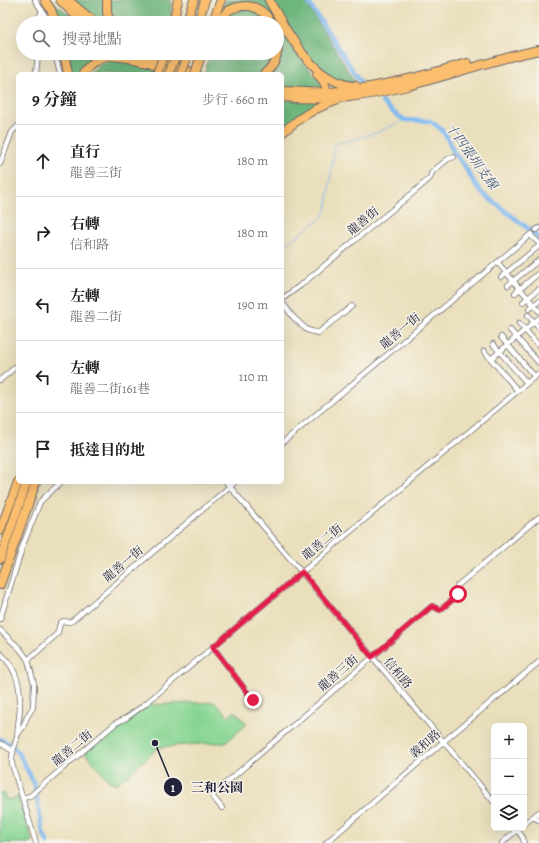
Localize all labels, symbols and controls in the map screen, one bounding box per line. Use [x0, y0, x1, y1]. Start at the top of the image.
search box [16, 16, 284, 60]
icon: search [30, 27, 52, 49]
text: 搜尋地點 [62, 29, 122, 49]
text: 9 分鐘 [32, 88, 77, 111]
text: 步行 · 660 m [202, 91, 268, 108]
water label: 十四張圳支線 [442, 119, 503, 194]
text: 直行 [70, 142, 100, 162]
icon: ahead [32, 150, 54, 172]
text: 180 m [237, 152, 268, 169]
text: 龍善三街 [70, 164, 122, 181]
street label: 龍善街 [344, 203, 383, 239]
text: 右轉 [70, 214, 100, 234]
icon: right [32, 222, 54, 244]
text: 180 m [237, 224, 268, 241]
text: 信和路 [70, 236, 109, 253]
text: 左轉 [70, 286, 100, 306]
icon: left [32, 294, 54, 316]
text: 190 m [237, 296, 268, 313]
text: 龍善二街 [70, 308, 122, 325]
street label: 龍善一街 [376, 309, 424, 353]
text: 左轉 [70, 358, 100, 378]
icon: left [32, 366, 54, 388]
text: 110 m [239, 368, 268, 385]
text: 龍善二街161巷 [70, 380, 150, 397]
icon: arrive [32, 438, 54, 460]
text: 抵達目的地 [70, 440, 145, 460]
street label: 龍善二街 [298, 520, 346, 564]
street label: 龍善一街 [99, 542, 147, 586]
route start [449, 585, 467, 603]
street label: 龍善三街 [315, 651, 362, 695]
street label: 信和路 [380, 654, 416, 692]
route end [244, 691, 262, 709]
map controls [491, 723, 527, 831]
button: + [491, 723, 527, 759]
street label: 龍善二街 [48, 726, 96, 770]
street label: 義和路 [406, 726, 444, 762]
button: − [491, 759, 527, 795]
callout: 三和公園 [163, 775, 251, 800]
text: 三和公園 [191, 779, 243, 796]
text: 1 [171, 780, 176, 796]
button: layers [491, 795, 527, 831]

